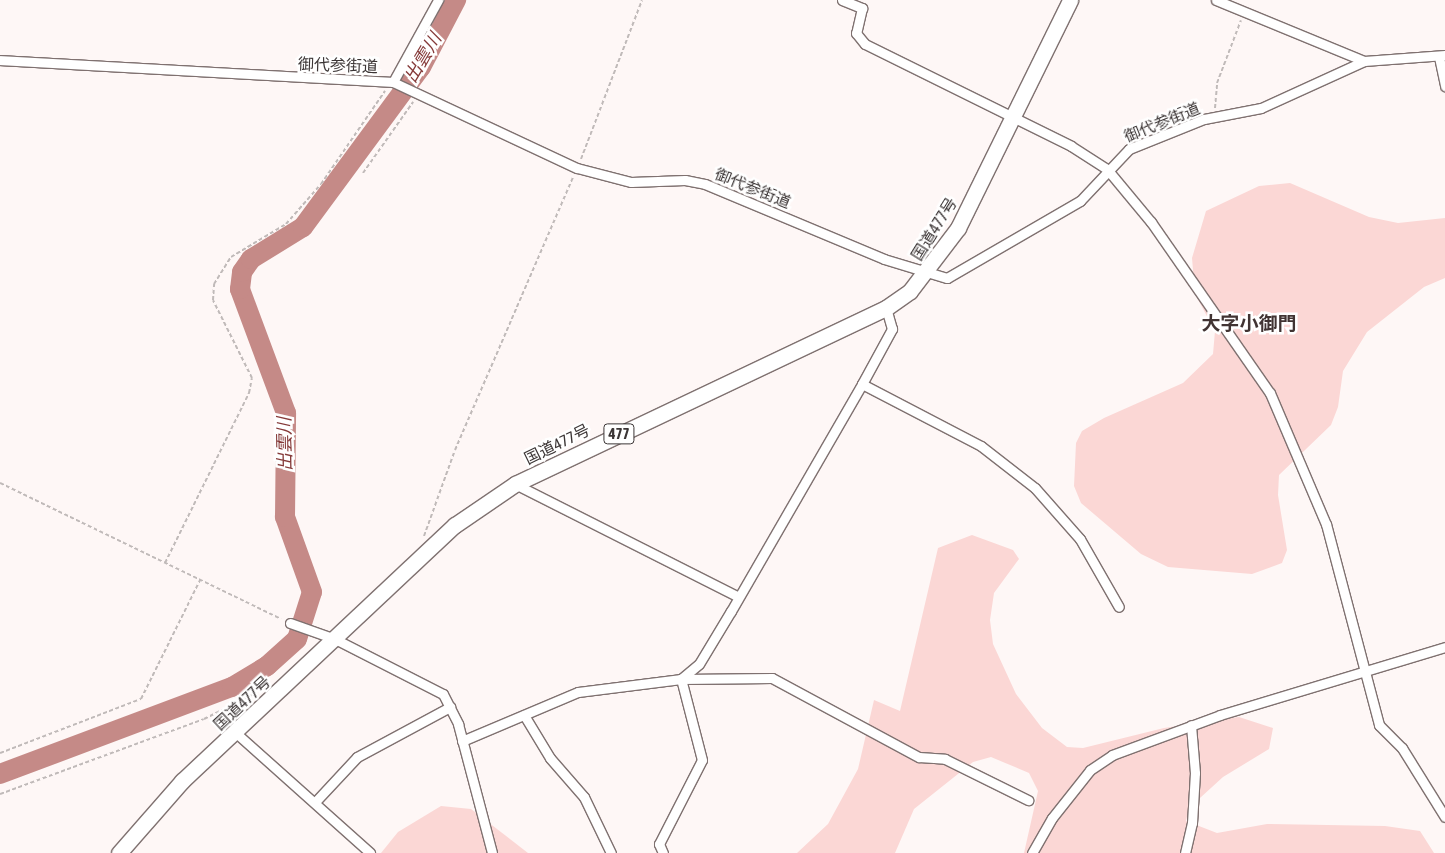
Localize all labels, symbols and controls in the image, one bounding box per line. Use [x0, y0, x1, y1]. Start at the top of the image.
water label: 出雲川 [400, 29, 446, 87]
street label: 御代参街道 [298, 54, 378, 76]
street label: 御代参街道 [1121, 98, 1203, 146]
street label: 御代参街道 [712, 164, 794, 212]
street label: 国道477号 [907, 194, 961, 264]
district label: 大字小御門 [1202, 313, 1296, 335]
water label: 出雲川 [274, 417, 296, 471]
street label: 国道477号 [521, 420, 593, 468]
road number: 477 [603, 422, 635, 446]
street label: 国道477号 [210, 672, 274, 734]

